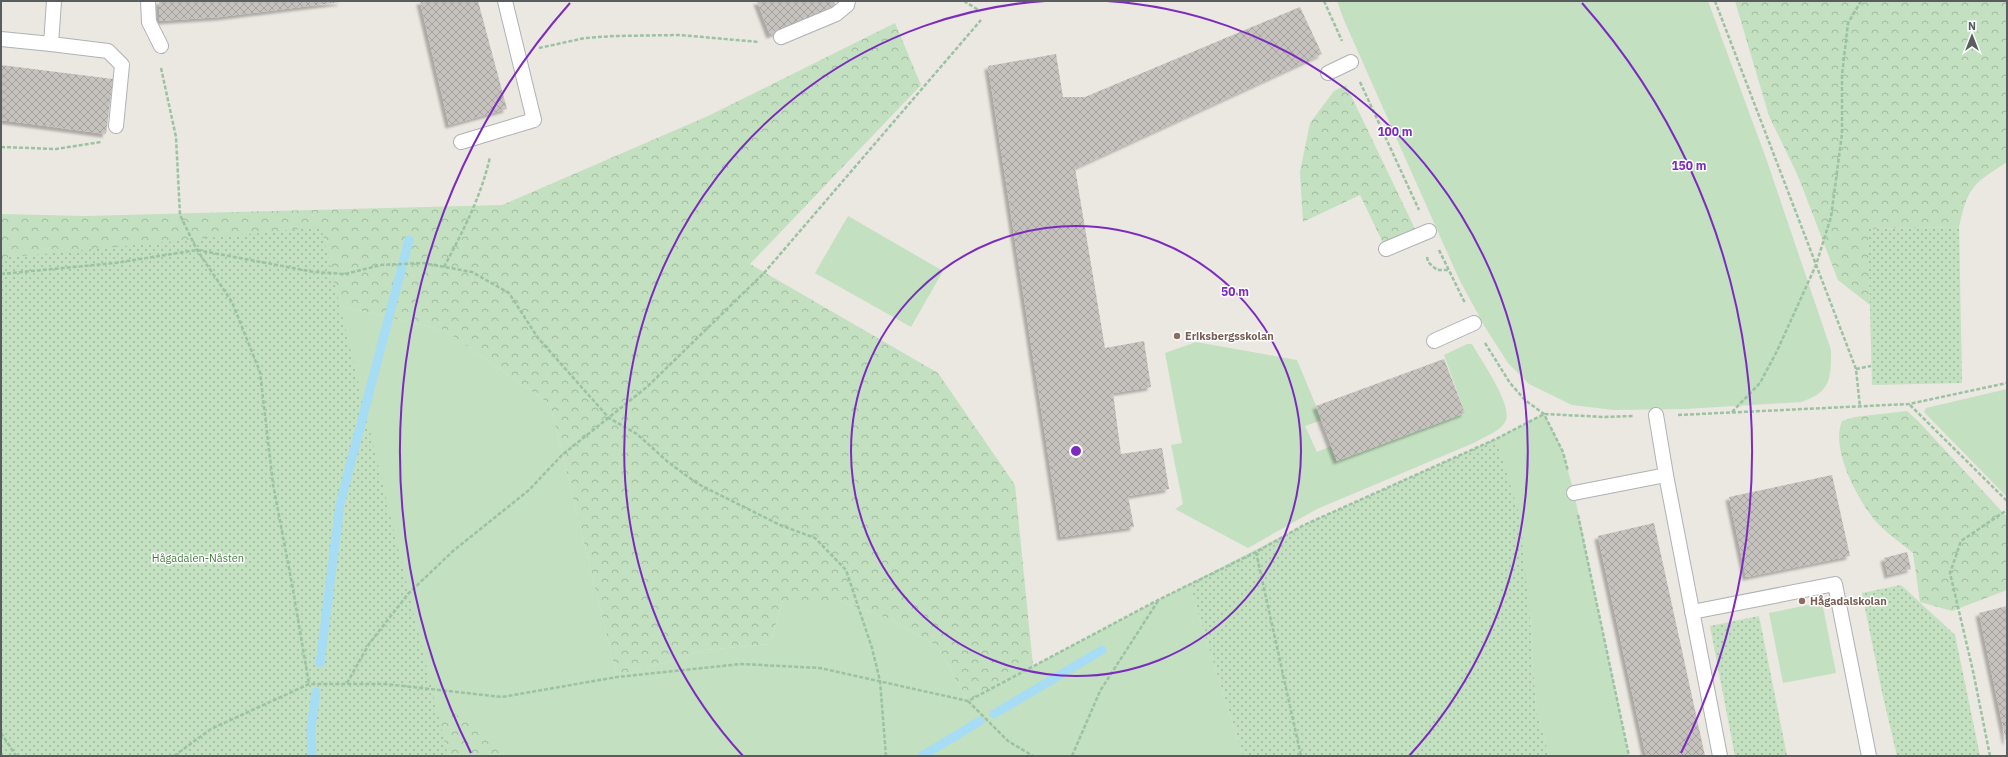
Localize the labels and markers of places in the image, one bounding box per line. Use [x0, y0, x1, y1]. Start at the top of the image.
place label: Eriksbergsskolan [1185, 329, 1274, 343]
marker: Eriksbergsskolan [1172, 331, 1182, 341]
centre of rings [1069, 444, 1083, 458]
place label: Hågadalskolan [1810, 594, 1887, 608]
marker: Hågadalskolan [1797, 596, 1807, 606]

